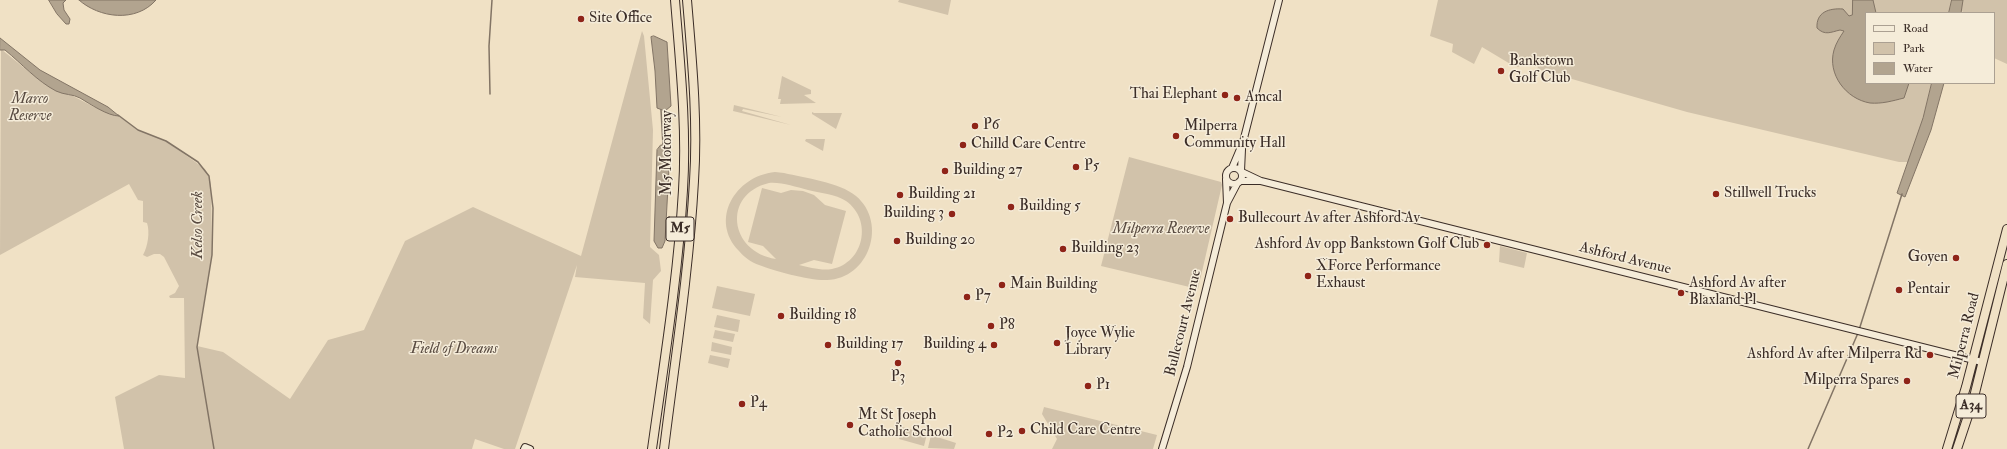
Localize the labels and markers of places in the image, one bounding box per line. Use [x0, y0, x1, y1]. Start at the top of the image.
place label: Site Office [589, 10, 652, 28]
marker: Site Office [576, 14, 586, 24]
place label: Bankstown Golf Club [1509, 53, 1574, 88]
marker: Bankstown Golf Club [1496, 66, 1506, 76]
place label: Thai Elephant [1130, 86, 1217, 104]
place label: Amcal [1245, 89, 1282, 107]
marker: Thai Elephant [1220, 90, 1230, 100]
marker: Amcal [1232, 93, 1242, 103]
place label: P6 [983, 117, 999, 135]
place label: Milperra Community Hall [1184, 118, 1286, 153]
marker: P6 [970, 121, 980, 131]
marker: Milperra Community Hall [1171, 131, 1181, 141]
place label: Chilld Care Centre [971, 136, 1086, 154]
marker: Chilld Care Centre [958, 140, 968, 150]
place label: P5 [1084, 158, 1099, 176]
place label: Building 27 [953, 162, 1022, 180]
marker: P5 [1071, 162, 1081, 172]
marker: Building 27 [940, 166, 950, 176]
place label: Stillwell Trucks [1724, 185, 1816, 203]
place label: Building 21 [908, 186, 976, 204]
marker: Stillwell Trucks [1711, 189, 1721, 199]
marker: Building 21 [895, 190, 905, 200]
place label: Building 5 [1019, 198, 1081, 216]
marker: Building 5 [1006, 202, 1016, 212]
place label: Building 3 [883, 205, 944, 223]
marker: Building 3 [947, 209, 957, 219]
place label: Bullecourt Av after Ashford Av [1238, 210, 1420, 228]
marker: Bullecourt Av after Ashford Av [1225, 214, 1235, 224]
place label: Building 20 [905, 232, 975, 250]
marker: Building 20 [892, 236, 902, 246]
place label: Ashford Av opp Bankstown Golf Club [1255, 236, 1479, 254]
place label: Building 23 [1071, 240, 1139, 258]
marker: Ashford Av opp Bankstown Golf Club [1482, 240, 1492, 250]
marker: Building 23 [1058, 244, 1068, 254]
place label: Goyen [1908, 249, 1948, 267]
marker: Goyen [1951, 253, 1961, 263]
place label: XForce Performance Exhaust [1316, 258, 1441, 293]
marker: XForce Performance Exhaust [1303, 271, 1313, 281]
place label: Ashford Av after Blaxland Pl [1689, 275, 1786, 310]
place label: Main Building [1010, 276, 1097, 294]
marker: Main Building [997, 280, 1007, 290]
place label: Pentair [1907, 281, 1950, 299]
marker: Pentair [1894, 285, 1904, 295]
place label: P7 [975, 288, 991, 306]
marker: Ashford Av after Blaxland Pl [1676, 288, 1686, 298]
marker: P7 [962, 292, 972, 302]
place label: Building 18 [789, 307, 856, 325]
marker: Building 18 [776, 311, 786, 321]
place label: P8 [999, 317, 1015, 335]
marker: P8 [986, 321, 996, 331]
place label: Joyce Wylie Library [1065, 325, 1135, 360]
place label: Building 17 [836, 336, 903, 354]
place label: Building 4 [923, 336, 986, 354]
marker: Joyce Wylie Library [1052, 338, 1062, 348]
marker: Building 17 [823, 340, 833, 350]
marker: Building 4 [989, 340, 999, 350]
place label: Ashford Av after Milperra Rd [1747, 346, 1922, 364]
marker: Ashford Av after Milperra Rd [1925, 350, 1935, 360]
marker: P3 [893, 358, 903, 368]
place label: P3 [891, 369, 905, 387]
place label: Milperra Spares [1803, 372, 1899, 390]
marker: Milperra Spares [1902, 376, 1912, 386]
place label: P1 [1096, 377, 1110, 395]
marker: P1 [1083, 381, 1093, 391]
place label: P4 [750, 395, 767, 413]
marker: P4 [737, 399, 747, 409]
place label: Mt St Joseph Catholic School [858, 407, 952, 442]
marker: Mt St Joseph Catholic School [845, 420, 855, 430]
place label: Child Care Centre [1030, 422, 1141, 440]
place label: P2 [997, 425, 1013, 443]
marker: Child Care Centre [1017, 426, 1027, 436]
marker: P2 [984, 429, 994, 439]

